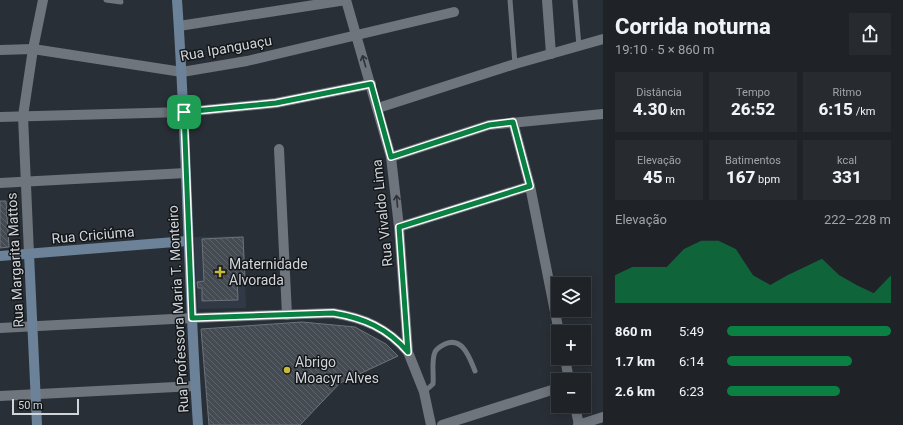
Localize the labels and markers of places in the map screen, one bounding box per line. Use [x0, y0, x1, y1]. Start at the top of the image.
pin [167, 95, 201, 129]
place label: Maternidade Alvorada [229, 256, 308, 288]
marker: Maternidade Alvorada [214, 266, 226, 278]
place label: Abrigo Moacyr Alves [295, 354, 379, 386]
marker: Abrigo Moacyr Alves [282, 365, 292, 375]

